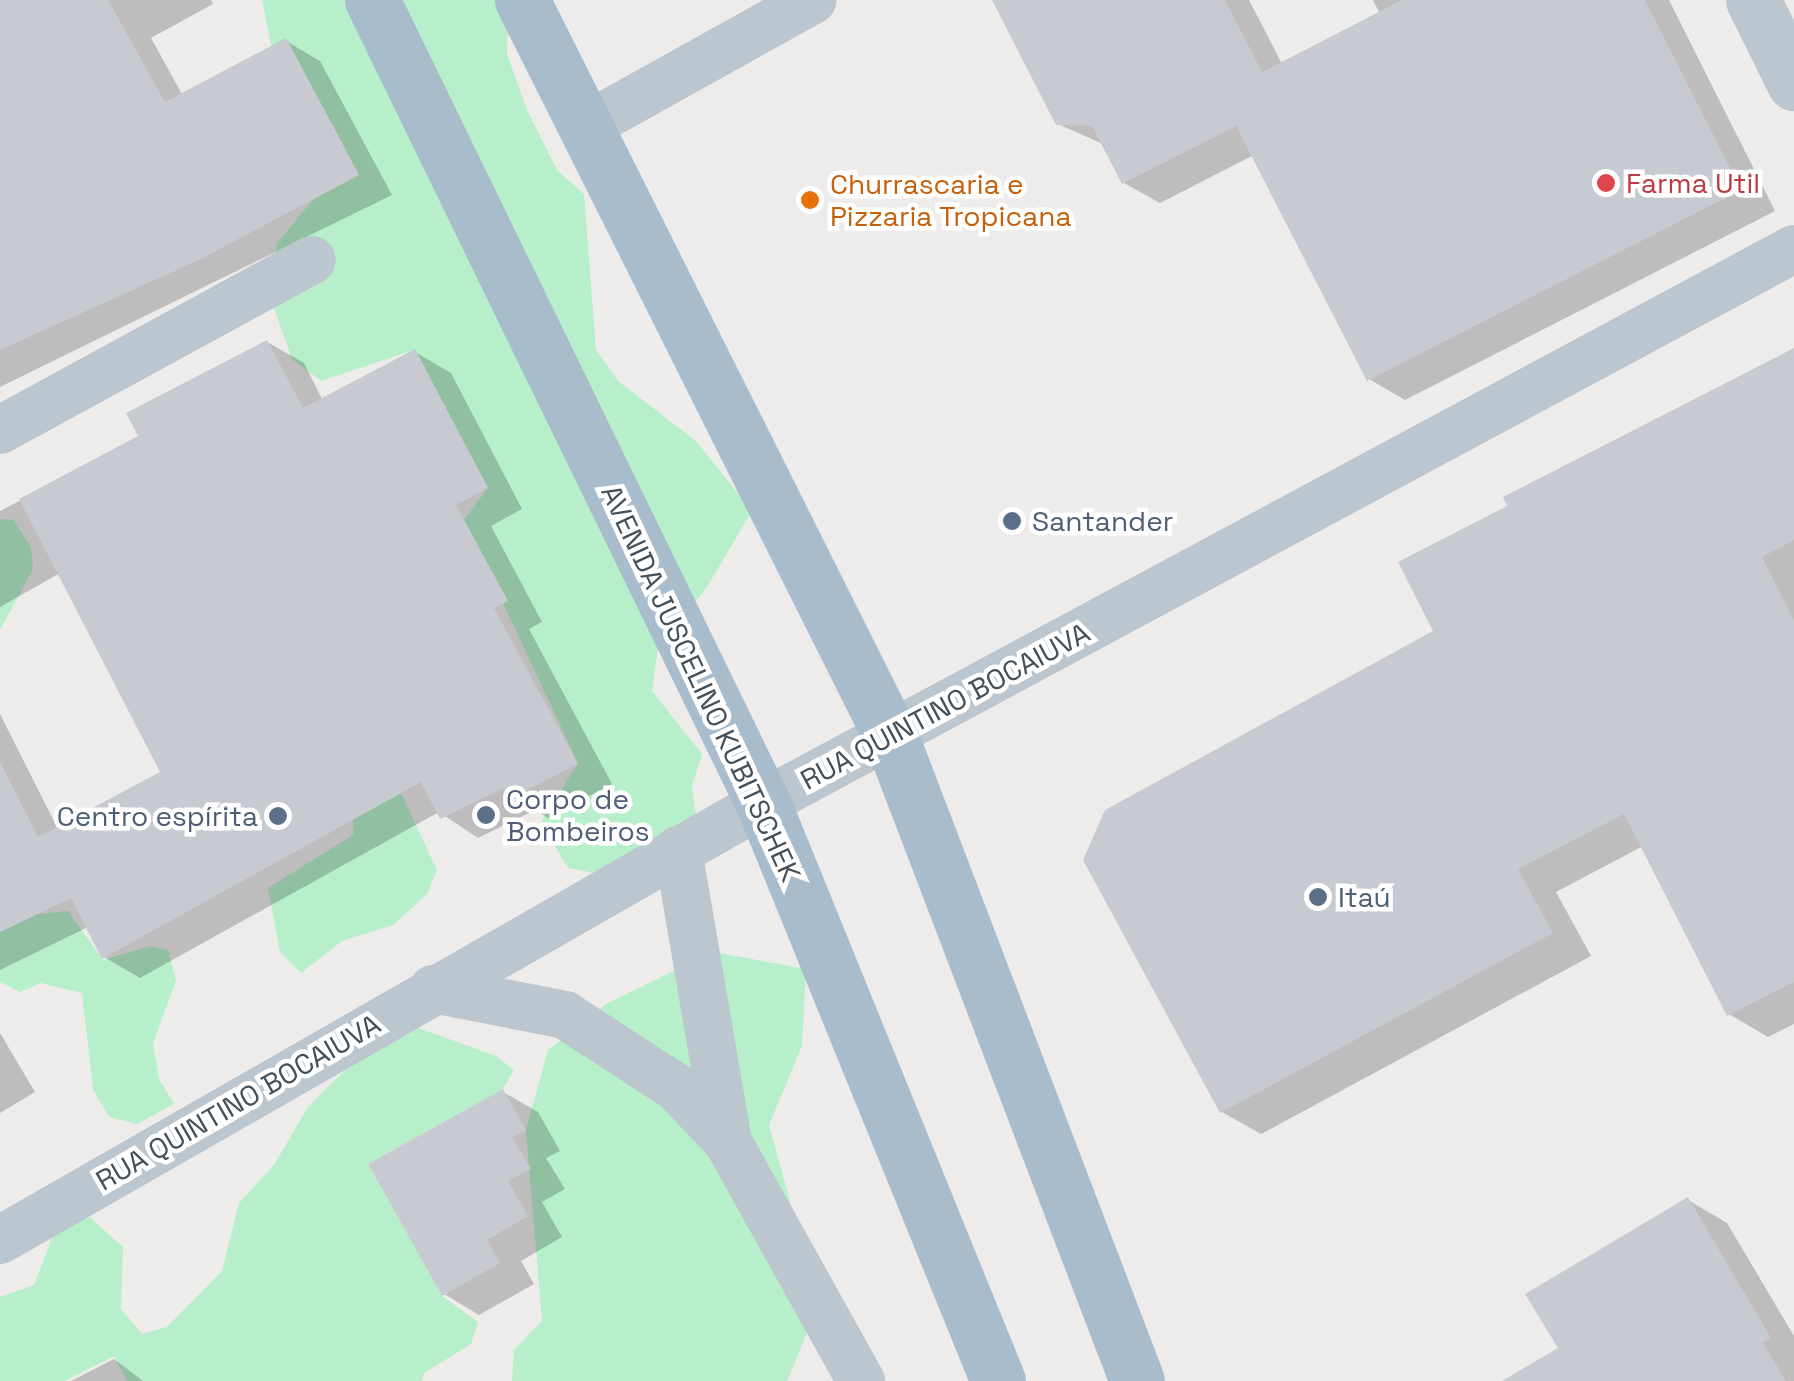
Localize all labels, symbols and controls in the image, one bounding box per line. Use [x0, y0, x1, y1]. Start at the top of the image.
place label: Farma Util [1626, 166, 1760, 200]
place label: Churrascaria e Pizzaria Tropicana [830, 167, 1072, 233]
marker: Farma Util [1595, 172, 1617, 194]
marker: Churrascaria e Pizzaria Tropicana [799, 189, 821, 211]
street label: AVENIDA JUSCELINO KUBITSCHEK [594, 479, 808, 887]
place label: Santander [1032, 504, 1173, 538]
marker: Santander [1001, 510, 1023, 532]
street label: RUA QUINTINO BOCAIUVA [794, 615, 1096, 797]
place label: Corpo de Bombeiros [506, 782, 649, 848]
place label: Centro espírita [57, 799, 258, 833]
marker: Corpo de Bombeiros [475, 804, 497, 826]
marker: Centro espírita [267, 805, 289, 827]
place label: Itaú [1338, 880, 1391, 914]
marker: Itaú [1307, 886, 1329, 908]
street label: RUA QUINTINO BOCAIUVA [90, 1007, 386, 1197]

